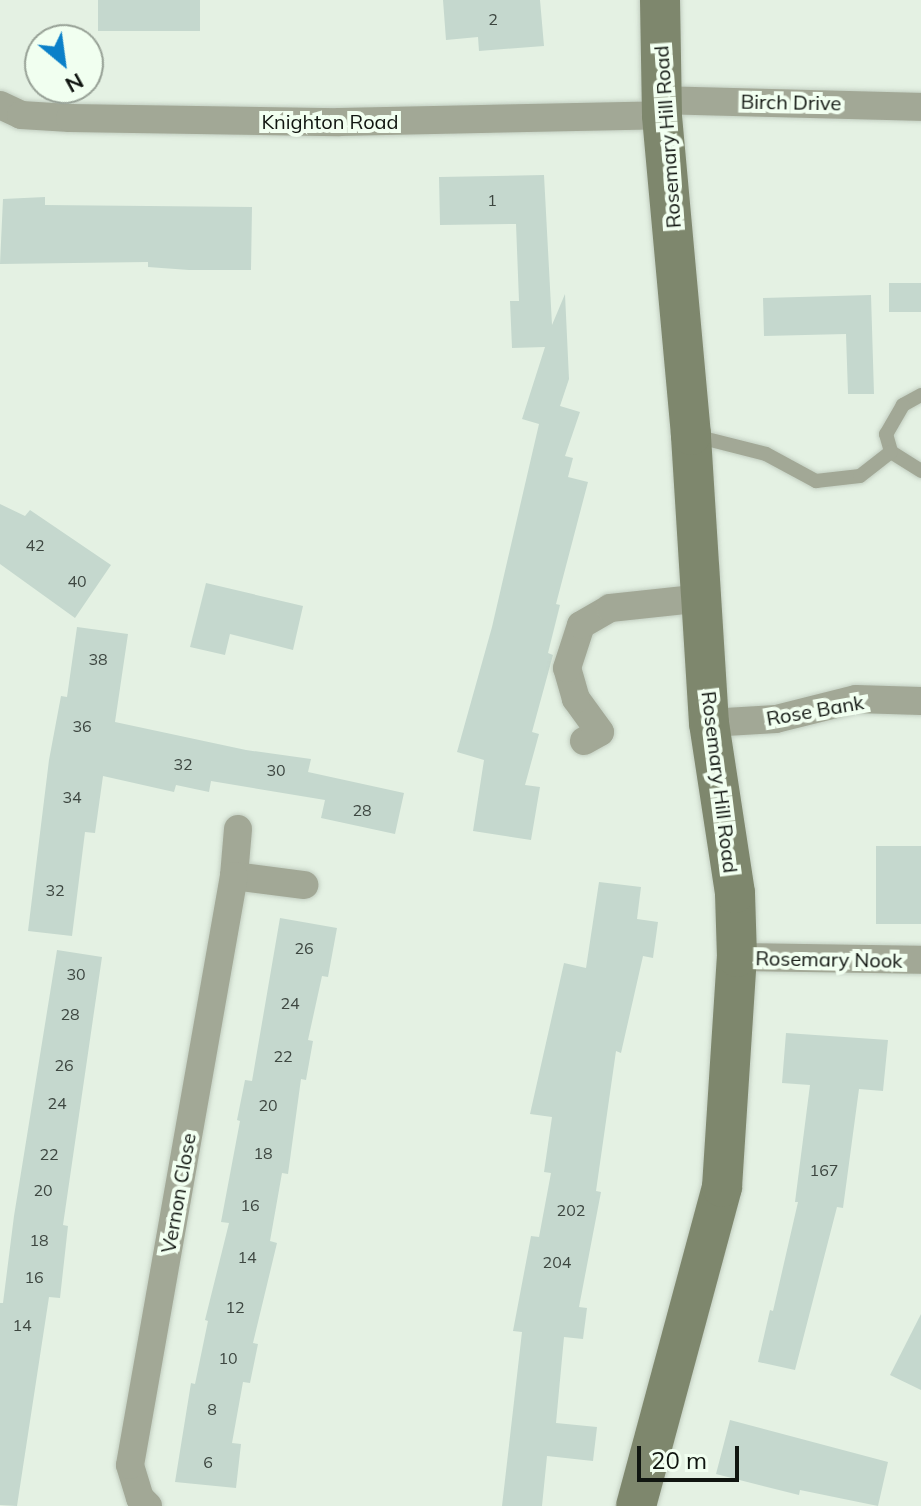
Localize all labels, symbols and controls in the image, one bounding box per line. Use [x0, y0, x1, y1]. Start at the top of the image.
house number: 2 [488, 9, 498, 29]
north arrow [24, 24, 104, 104]
street label: Rosemary Hill Road [649, 45, 685, 229]
text: N [61, 67, 89, 100]
street label: Birch Drive [740, 89, 842, 115]
street label: Knighton Road [261, 109, 399, 133]
house number: 1 [487, 190, 497, 210]
house number: 42 [25, 535, 45, 555]
house number: 40 [67, 571, 87, 591]
house number: 38 [88, 649, 108, 669]
street label: Rosemary Hill Road [697, 690, 743, 874]
street label: Rose Bank [764, 690, 866, 730]
house number: 36 [72, 716, 92, 736]
house number: 32 [173, 754, 193, 774]
house number: 30 [266, 760, 286, 780]
house number: 34 [62, 787, 82, 807]
house number: 28 [352, 800, 372, 820]
house number: 32 [45, 880, 65, 900]
house number: 26 [294, 938, 314, 958]
street label: Rosemary Nook [755, 946, 903, 972]
house number: 30 [66, 964, 86, 984]
house number: 24 [280, 993, 300, 1013]
house number: 28 [60, 1004, 80, 1024]
house number: 22 [273, 1046, 293, 1066]
house number: 26 [54, 1055, 74, 1075]
house number: 24 [47, 1093, 67, 1113]
house number: 20 [258, 1095, 278, 1115]
street label: Vernon Close [156, 1131, 200, 1255]
house number: 18 [253, 1143, 273, 1163]
house number: 22 [39, 1144, 59, 1164]
house number: 167 [810, 1160, 838, 1180]
house number: 20 [33, 1180, 53, 1200]
house number: 16 [240, 1195, 260, 1215]
house number: 202 [557, 1200, 585, 1220]
house number: 18 [29, 1230, 49, 1250]
house number: 14 [237, 1247, 257, 1267]
house number: 204 [543, 1252, 571, 1272]
house number: 16 [24, 1267, 44, 1287]
house number: 12 [225, 1297, 245, 1317]
house number: 14 [12, 1315, 32, 1335]
house number: 10 [218, 1348, 238, 1368]
house number: 8 [207, 1399, 217, 1419]
scale bar [641, 1430, 743, 1480]
text: 20 m [651, 1445, 707, 1475]
house number: 6 [203, 1452, 213, 1472]

